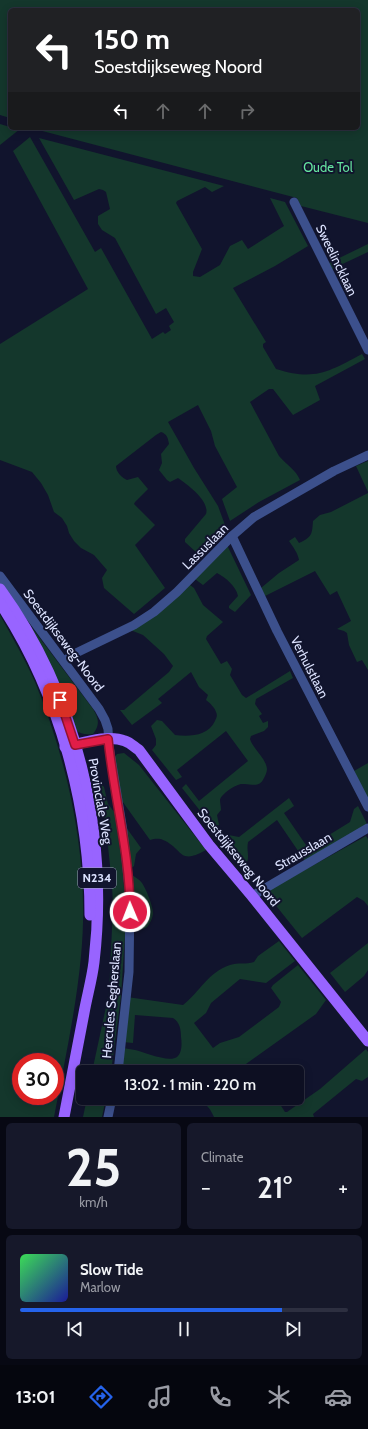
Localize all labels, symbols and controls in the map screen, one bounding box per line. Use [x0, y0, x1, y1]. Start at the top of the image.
text: 150 m [94, 22, 170, 56]
icon: left [28, 24, 80, 76]
text: Soestdijkseweg Noord [94, 56, 262, 78]
icon: left [110, 100, 132, 122]
icon: ahead [152, 100, 174, 122]
icon: ahead [194, 100, 216, 122]
icon: right [236, 100, 258, 122]
park label: Oude Tol [303, 159, 353, 175]
street label: Sweelincklaan [313, 222, 361, 298]
street label: Lassuslaan [179, 520, 231, 572]
street label: Soestdijkseweg-Noord [19, 586, 108, 695]
street label: Verhulstlaan [288, 633, 332, 701]
pin [43, 683, 77, 717]
icon: arrive [49, 689, 71, 711]
street label: Provinciale Weg [86, 757, 117, 846]
street label: Soestdijkseweg Noord [194, 805, 283, 910]
street label: Strausslaan [272, 828, 334, 874]
road number: N234 [78, 868, 116, 888]
position arrow [109, 891, 151, 933]
street label: Hercules Segherslaan [98, 941, 124, 1059]
speed limit sign: 30 [12, 1053, 64, 1105]
text: 13:02 · 1 min · 220 m [124, 1076, 256, 1094]
text: 25 [66, 1136, 121, 1199]
text: Climate [201, 1149, 243, 1165]
text: 21° [257, 1169, 292, 1206]
text: − [201, 1174, 211, 1201]
text: + [338, 1174, 348, 1201]
text: km/h [79, 1194, 108, 1210]
text: Slow Tide [80, 1261, 143, 1279]
text: Marlow [80, 1279, 120, 1295]
icon: previous [64, 1318, 86, 1340]
icon: pause [173, 1318, 195, 1340]
icon: next [282, 1318, 304, 1340]
icon: directions [87, 1383, 115, 1411]
icon: music [146, 1383, 174, 1411]
icon: phone [206, 1383, 234, 1411]
icon: climate [265, 1383, 293, 1411]
icon: car [324, 1383, 352, 1411]
text: 13:01 [16, 1386, 55, 1408]

